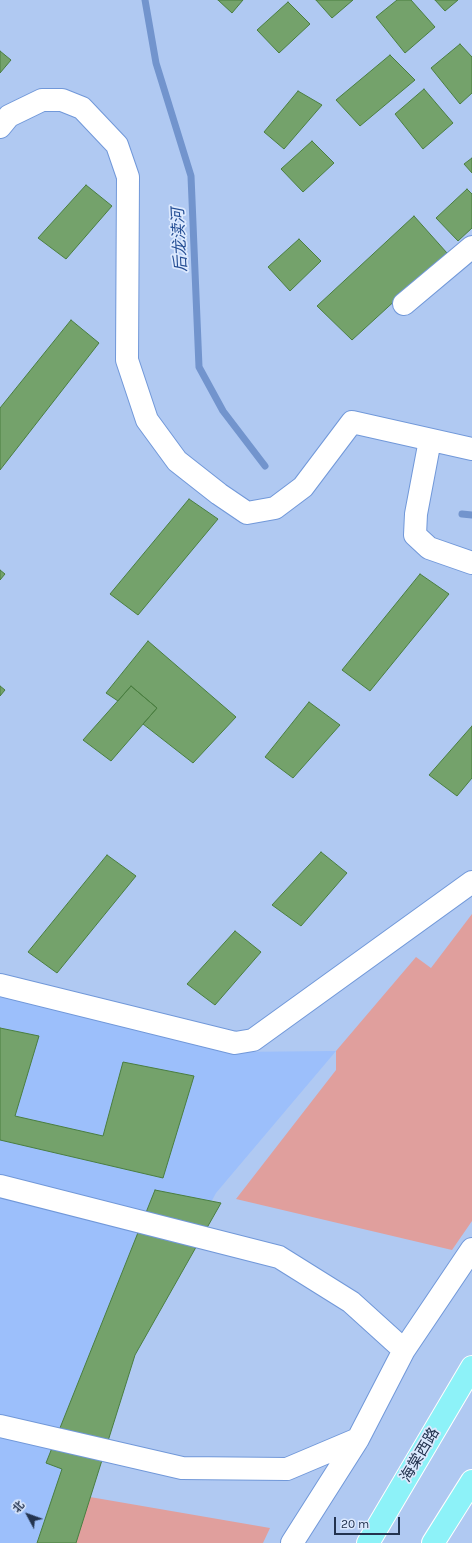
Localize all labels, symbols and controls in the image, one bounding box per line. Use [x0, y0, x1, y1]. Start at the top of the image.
water label: 后龙渎河 [169, 208, 191, 272]
street label: 海棠西路 [397, 1425, 443, 1485]
north arrow [8, 1495, 48, 1535]
text: 北 [10, 1498, 27, 1515]
scale bar [336, 1509, 402, 1535]
text: 20 m [341, 1517, 369, 1531]

